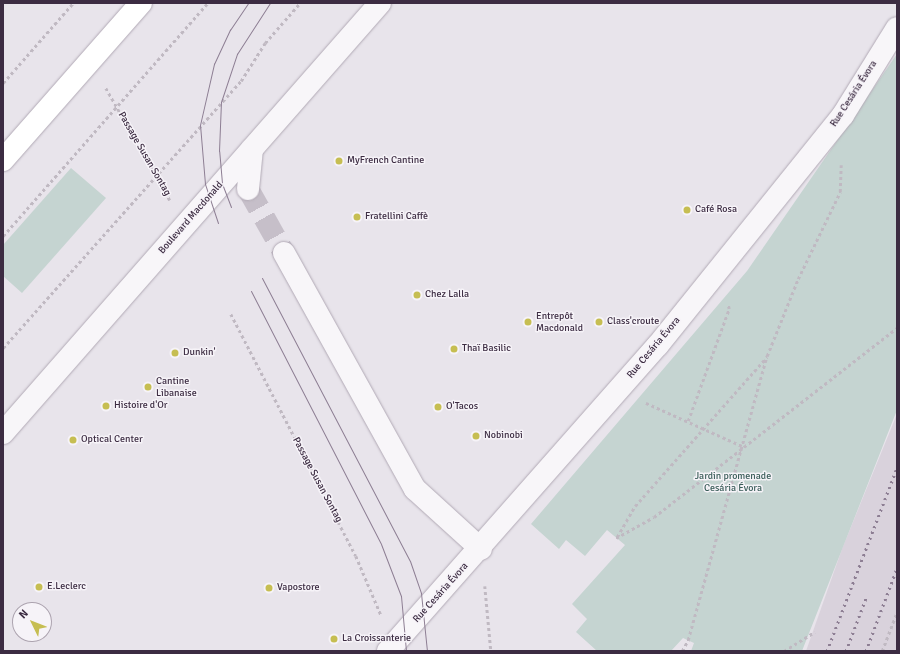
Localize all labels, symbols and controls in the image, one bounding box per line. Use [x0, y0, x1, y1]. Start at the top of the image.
street label: Rue Cesária Évora [828, 59, 880, 129]
street label: Passage Susan Sontag [115, 110, 173, 198]
place label: MyFrench Cantine [347, 155, 424, 167]
marker: MyFrench Cantine [334, 156, 344, 166]
street label: Boulevard Macdonald [156, 179, 226, 257]
place label: Café Rosa [695, 204, 737, 216]
marker: Café Rosa [682, 205, 692, 215]
place label: Fratellini Caffè [365, 211, 428, 223]
marker: Fratellini Caffè [352, 212, 362, 222]
place label: Chez Lalla [425, 289, 469, 301]
marker: Chez Lalla [412, 290, 422, 300]
place label: Entrepôt Macdonald [536, 310, 583, 334]
street label: Rue Cesária Évora [625, 315, 683, 381]
place label: Class'croute [607, 316, 659, 328]
marker: Entrepôt Macdonald [523, 317, 533, 327]
marker: Class'croute [594, 317, 604, 327]
place label: Thaï Basilic [462, 343, 511, 355]
marker: Thaï Basilic [449, 344, 459, 354]
place label: Dunkin' [183, 347, 216, 359]
marker: Dunkin' [170, 348, 180, 358]
place label: Cantine Libanaise [156, 375, 197, 398]
marker: Cantine Libanaise [143, 382, 153, 392]
place label: Histoire d'Or [114, 400, 167, 412]
marker: Histoire d'Or [101, 401, 111, 411]
place label: O'Tacos [446, 401, 478, 413]
marker: O'Tacos [433, 402, 443, 412]
place label: Nobinobi [484, 430, 523, 442]
marker: Nobinobi [471, 431, 481, 441]
place label: Optical Center [81, 434, 143, 446]
marker: Optical Center [68, 435, 78, 445]
street label: Passage Susan Sontag [289, 435, 345, 525]
park label: Jardin promenade Cesária Évora [695, 470, 771, 494]
street label: Rue Cesária Évora [411, 561, 471, 625]
place label: E.Leclerc [47, 581, 86, 593]
marker: E.Leclerc [34, 582, 44, 592]
place label: Vapostore [277, 582, 319, 594]
marker: Vapostore [264, 583, 274, 593]
north arrow [12, 602, 52, 642]
text: N [16, 607, 31, 621]
place label: La Croissanterie [342, 633, 411, 645]
marker: La Croissanterie [329, 634, 339, 644]

